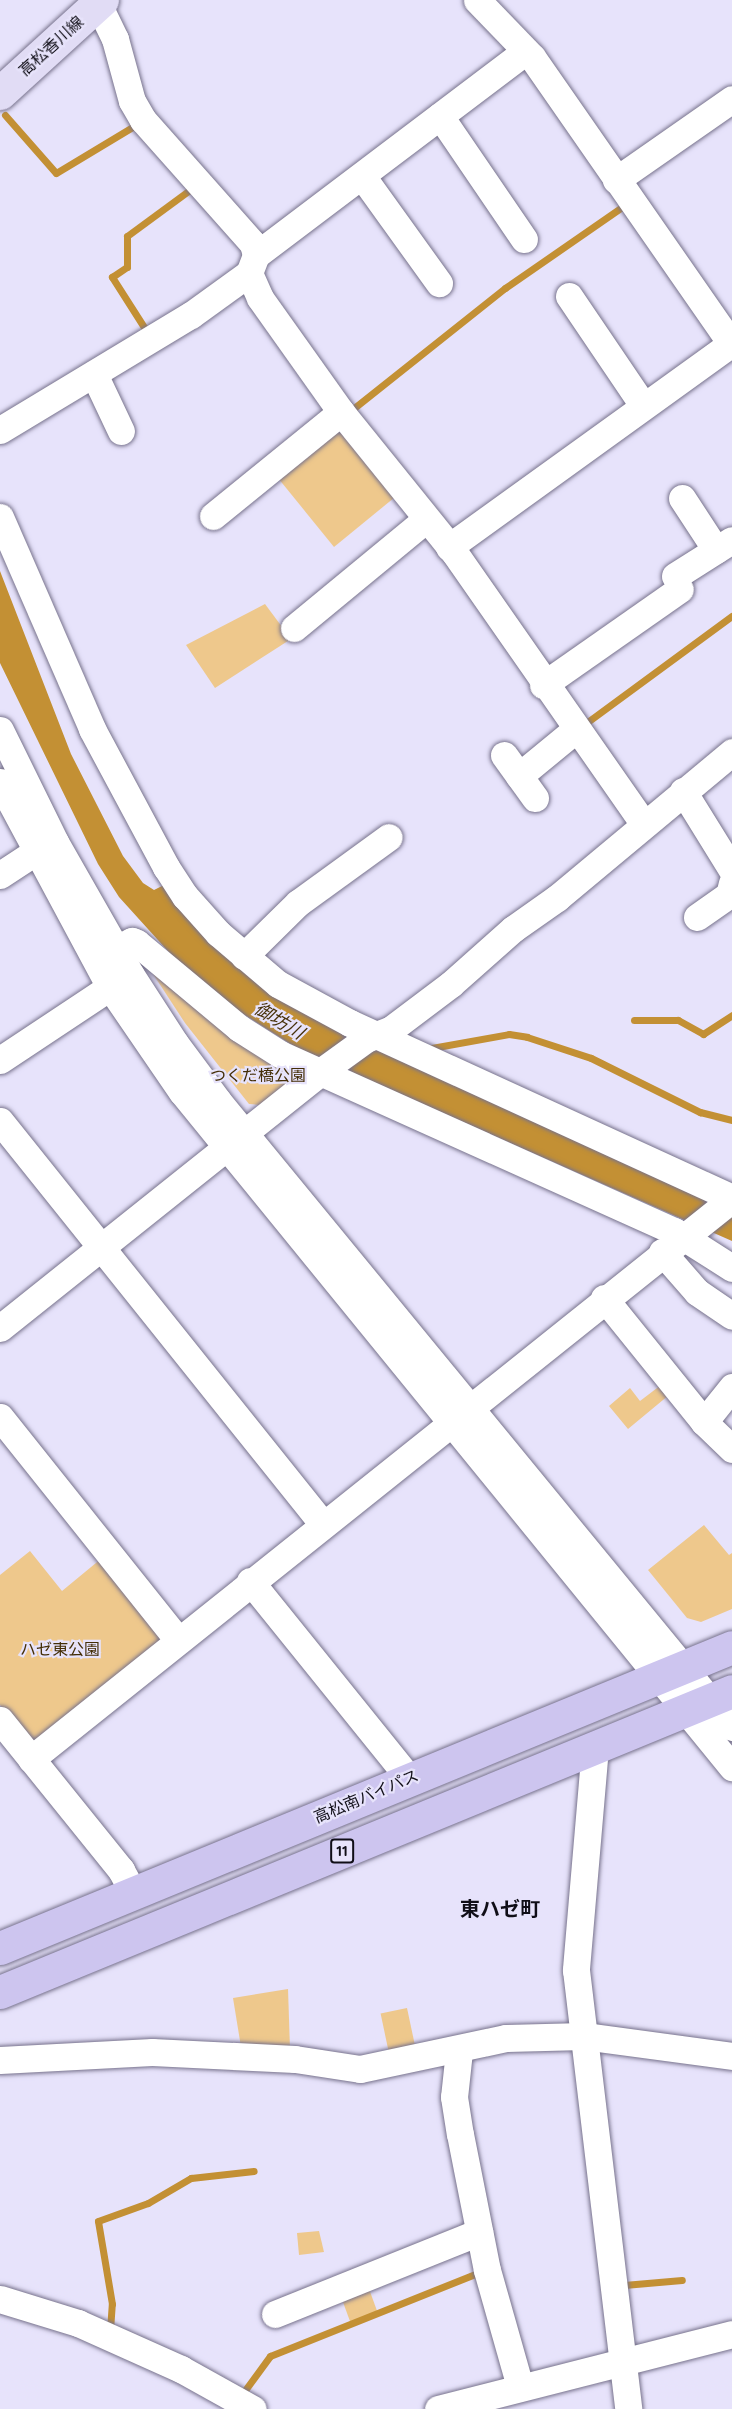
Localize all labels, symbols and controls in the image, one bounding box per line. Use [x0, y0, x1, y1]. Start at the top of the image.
street label: 高松香川線 [15, 12, 87, 80]
water label: 御坊川 [250, 998, 308, 1044]
park label: つくだ橋公園 [210, 1065, 306, 1085]
park label: ハゼ東公園 [20, 1639, 100, 1659]
street label: 高松南バイパス [311, 1765, 421, 1827]
road number: 11 [330, 1839, 354, 1863]
district label: 東ハゼ町 [460, 1896, 540, 1920]

